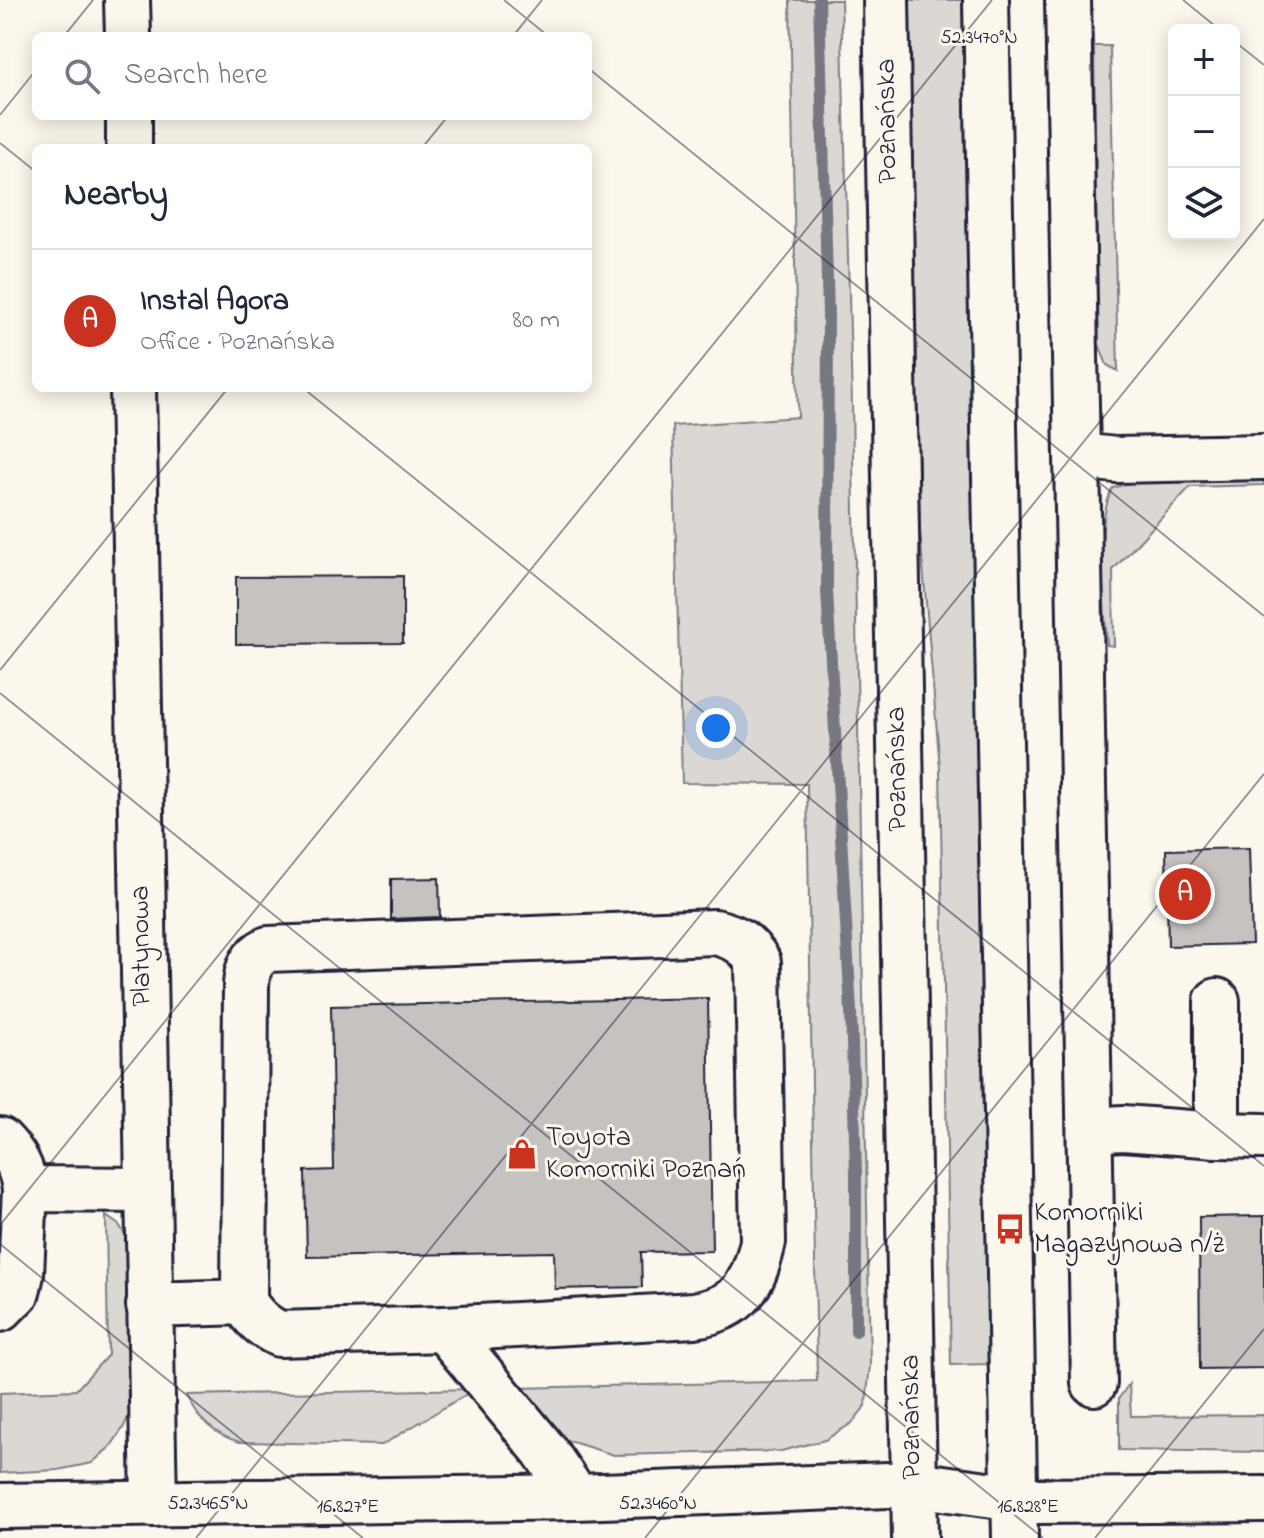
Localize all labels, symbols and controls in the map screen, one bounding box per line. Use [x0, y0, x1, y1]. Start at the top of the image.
text: 52.3470°N [940, 24, 1018, 53]
map controls [1168, 24, 1240, 240]
button: + [1168, 24, 1240, 96]
search box [32, 32, 592, 120]
icon: search [60, 54, 104, 98]
text: Search here [124, 54, 268, 98]
street label: Poznańska [866, 58, 910, 184]
button: − [1168, 96, 1240, 168]
button: layers [1168, 168, 1240, 240]
text: Nearby [64, 171, 168, 221]
text: Instal Agora [140, 280, 289, 324]
text: A [82, 302, 98, 340]
text: 80 m [512, 302, 560, 340]
text: Office · Poznańska [140, 324, 335, 362]
street label: Poznańska [876, 706, 920, 832]
your location [696, 708, 736, 748]
pin: A [1159, 864, 1211, 924]
street label: Platynowa [120, 885, 164, 1007]
place label: Toyota Komorniki Poznań [546, 1118, 746, 1191]
shop icon: Toyota Komorniki Poznań [505, 1137, 539, 1171]
place label: Komorniki Magazynowa n/ż [1034, 1193, 1224, 1266]
bus stop icon: Komorniki Magazynowa n/ż [993, 1212, 1027, 1246]
street label: Poznańska [890, 1354, 934, 1480]
text: 52.3465°N [167, 1490, 249, 1519]
text: 52.3460°N [619, 1490, 697, 1519]
text: 16.827°E [317, 1493, 379, 1522]
text: 16.828°E [997, 1493, 1059, 1522]

